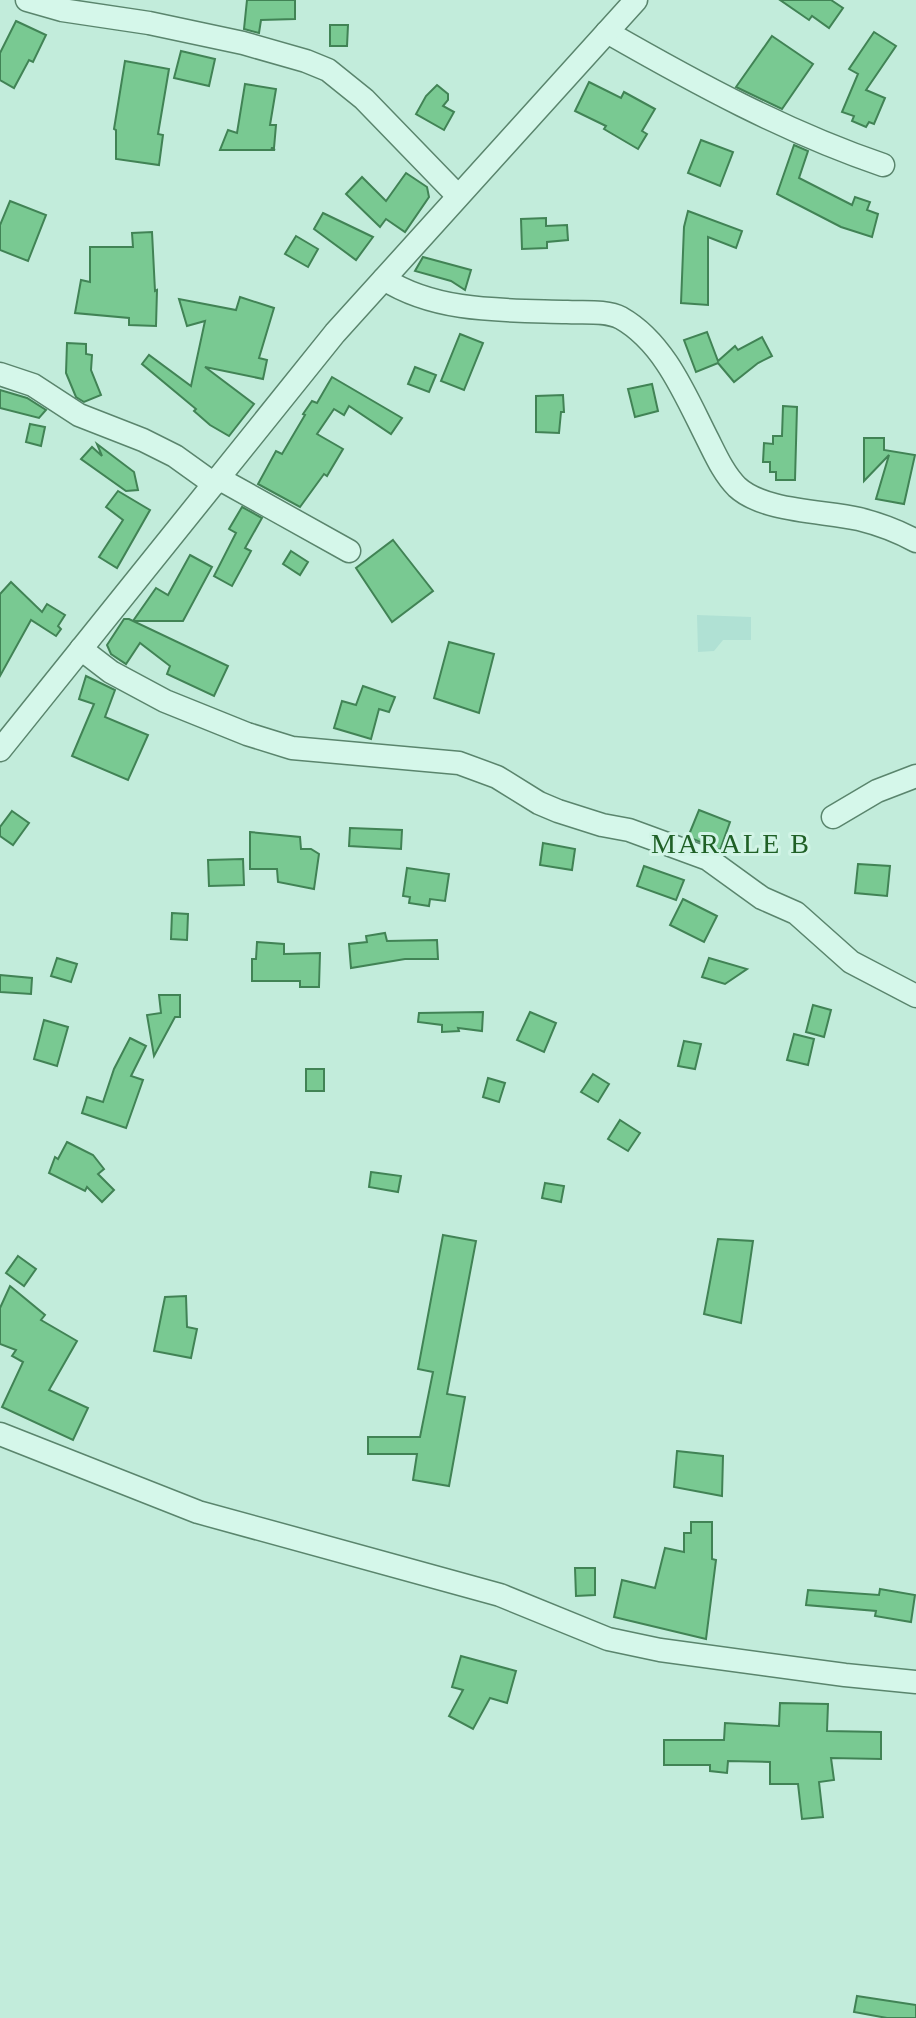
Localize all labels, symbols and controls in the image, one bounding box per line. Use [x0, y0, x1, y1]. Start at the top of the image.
district label: MARALE B [651, 828, 811, 859]

